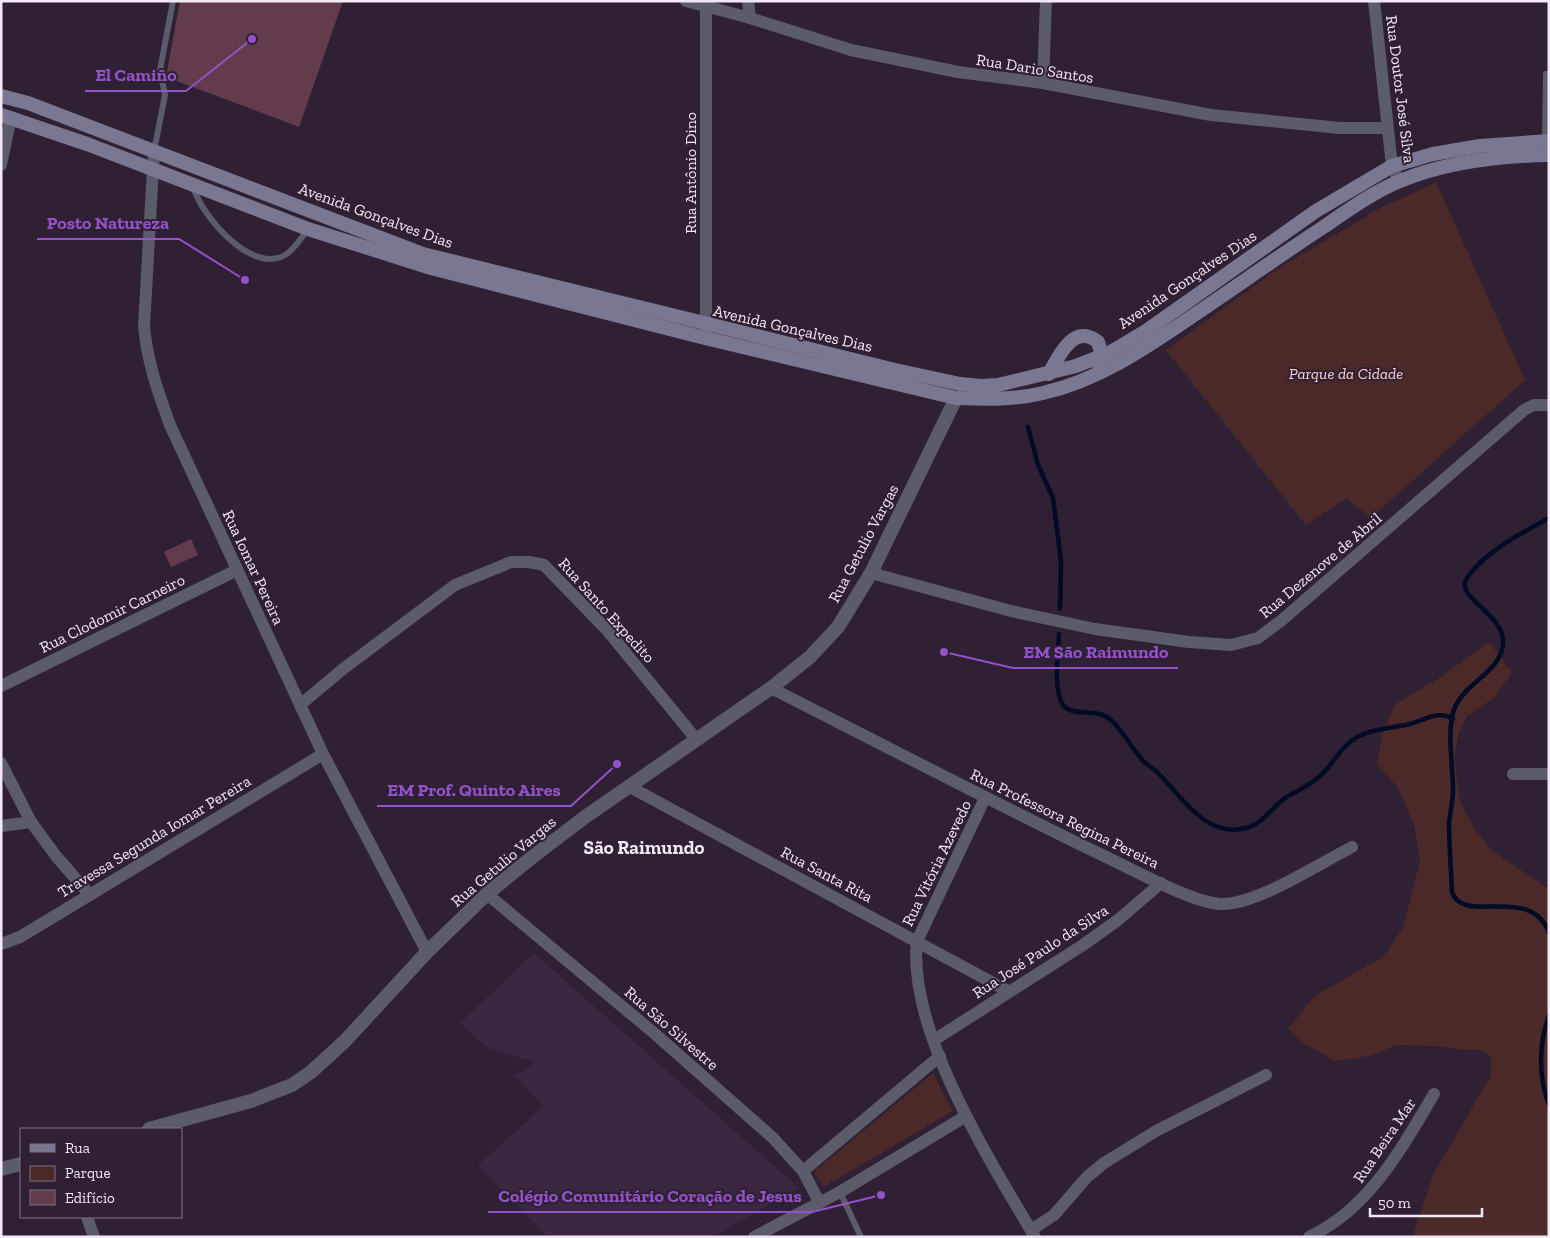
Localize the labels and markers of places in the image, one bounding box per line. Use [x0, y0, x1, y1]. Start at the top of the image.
callout: El Camiño [85, 58, 186, 91]
callout: Posto Natureza [37, 206, 179, 239]
callout: EM São Raimundo [1013, 635, 1178, 668]
callout: EM Prof. Quinto Aires [377, 773, 571, 806]
callout: Colégio Comunitário Coração de Jesus [488, 1179, 812, 1212]

